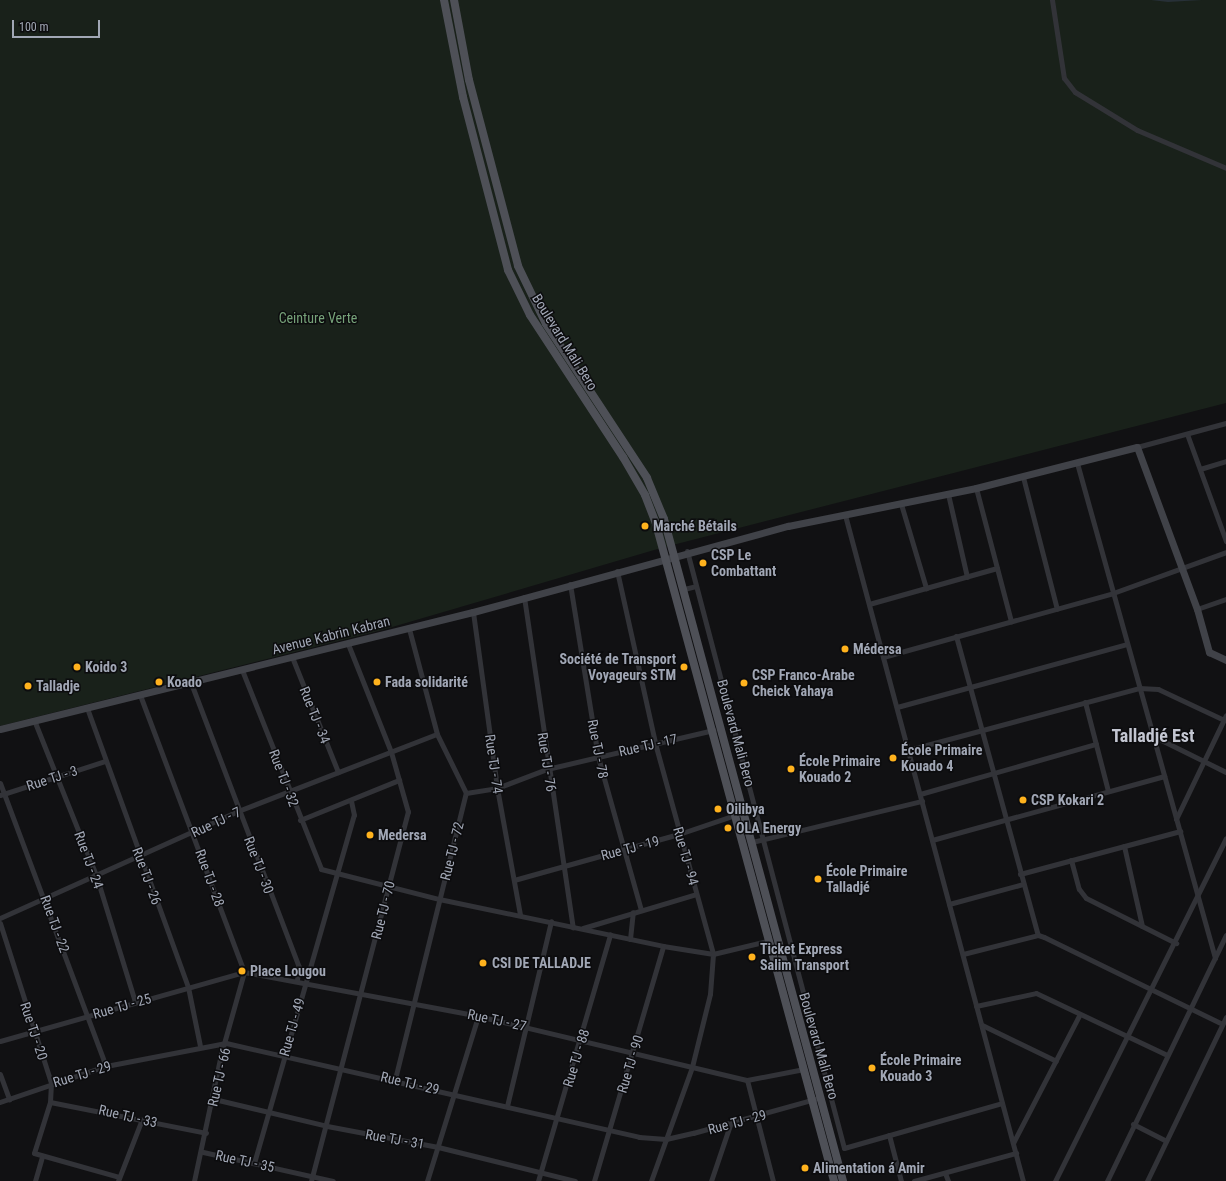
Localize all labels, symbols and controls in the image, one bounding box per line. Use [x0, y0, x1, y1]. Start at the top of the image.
scale bar [14, 12, 102, 38]
text: 100 m [19, 20, 49, 34]
street label: Boulevard Mali Bero [529, 291, 601, 393]
park label: Ceinture Verte [279, 310, 357, 326]
place label: Marché Bétails [653, 518, 737, 534]
marker: Marché Bétails [640, 521, 650, 531]
place label: CSP Le Combattant [711, 547, 776, 580]
marker: CSP Le Combattant [698, 558, 708, 568]
street label: Avenue Kabrin Kabran [270, 612, 392, 658]
place label: Médersa [853, 641, 902, 657]
marker: Médersa [840, 644, 850, 654]
place label: Société de Transport Voyageurs STM [559, 651, 676, 684]
place label: Koido 3 [85, 659, 127, 675]
marker: Koido 3 [72, 662, 82, 672]
marker: Société de Transport Voyageurs STM [679, 662, 689, 672]
place label: CSP Franco-Arabe Cheick Yahaya [752, 667, 855, 700]
place label: Koado [167, 674, 202, 690]
place label: Fada solidarité [385, 674, 468, 690]
marker: Koado [154, 677, 164, 687]
marker: Fada solidarité [372, 677, 382, 687]
place label: Talladje [36, 678, 80, 694]
street label: Boulevard Mali Bero [714, 678, 758, 788]
marker: CSP Franco-Arabe Cheick Yahaya [739, 678, 749, 688]
marker: Talladje [23, 681, 33, 691]
street label: Rue TJ - 34 [296, 684, 334, 746]
street label: Rue TJ - 78 [584, 718, 612, 780]
district label: Talladjé Est [1112, 725, 1194, 747]
street label: Rue TJ - 17 [617, 730, 679, 760]
street label: Rue TJ - 76 [534, 731, 560, 793]
street label: Rue TJ - 74 [481, 733, 507, 795]
place label: École Primaire Kouado 4 [901, 742, 982, 774]
street label: Rue TJ - 32 [265, 747, 303, 809]
place label: École Primaire Kouado 2 [799, 753, 880, 786]
marker: École Primaire Kouado 4 [888, 753, 898, 763]
street label: Rue TJ - 3 [24, 762, 80, 794]
marker: École Primaire Kouado 2 [786, 764, 796, 774]
place label: CSP Kokari 2 [1031, 792, 1104, 808]
marker: CSP Kokari 2 [1018, 795, 1028, 805]
place label: Oilibya [726, 801, 765, 817]
street label: Rue TJ - 7 [188, 803, 244, 841]
marker: Oilibya [713, 804, 723, 814]
street label: Rue TJ - 72 [437, 820, 467, 882]
place label: OLA Energy [736, 820, 801, 836]
marker: OLA Energy [723, 823, 733, 833]
street label: Rue TJ - 94 [670, 825, 702, 887]
place label: Medersa [378, 827, 427, 843]
street label: Rue TJ - 24 [71, 829, 107, 891]
marker: Medersa [365, 830, 375, 840]
street label: Rue TJ - 19 [599, 832, 661, 864]
street label: Rue TJ - 30 [240, 834, 278, 896]
street label: Rue TJ - 26 [129, 845, 165, 907]
street label: Rue TJ - 28 [192, 847, 228, 909]
place label: École Primaire Talladjé [826, 863, 907, 896]
marker: École Primaire Talladjé [813, 874, 823, 884]
street label: Rue TJ - 70 [368, 879, 398, 941]
street label: Rue TJ - 22 [37, 893, 73, 955]
place label: Ticket Express Salim Transport [760, 941, 849, 974]
marker: Ticket Express Salim Transport [747, 952, 757, 962]
place label: CSI DE TALLADJE [492, 955, 591, 971]
marker: CSI DE TALLADJE [477, 957, 489, 969]
place label: Place Lougou [250, 963, 326, 979]
marker: Place Lougou [237, 966, 247, 976]
street label: Rue TJ - 25 [91, 990, 153, 1022]
street label: Boulevard Mali Bero [796, 991, 842, 1101]
street label: Rue TJ - 49 [276, 996, 308, 1058]
street label: Rue TJ - 20 [17, 1000, 51, 1062]
street label: Rue TJ - 27 [466, 1006, 528, 1034]
street label: Rue TJ - 88 [559, 1027, 593, 1089]
street label: Rue TJ - 90 [613, 1033, 647, 1095]
street label: Rue TJ - 66 [204, 1046, 234, 1108]
place label: École Primaire Kouado 3 [880, 1052, 961, 1084]
street label: Rue TJ - 29 [51, 1057, 113, 1091]
marker: École Primaire Kouado 3 [867, 1063, 877, 1073]
street label: Rue TJ - 29 [379, 1068, 441, 1098]
street label: Rue TJ - 33 [97, 1101, 159, 1131]
street label: Rue TJ - 29 [706, 1106, 768, 1138]
street label: Rue TJ - 31 [364, 1126, 426, 1152]
street label: Rue TJ - 35 [214, 1147, 276, 1175]
place label: Alimentation á Amir [813, 1160, 925, 1176]
marker: Alimentation á Amir [800, 1163, 810, 1173]

